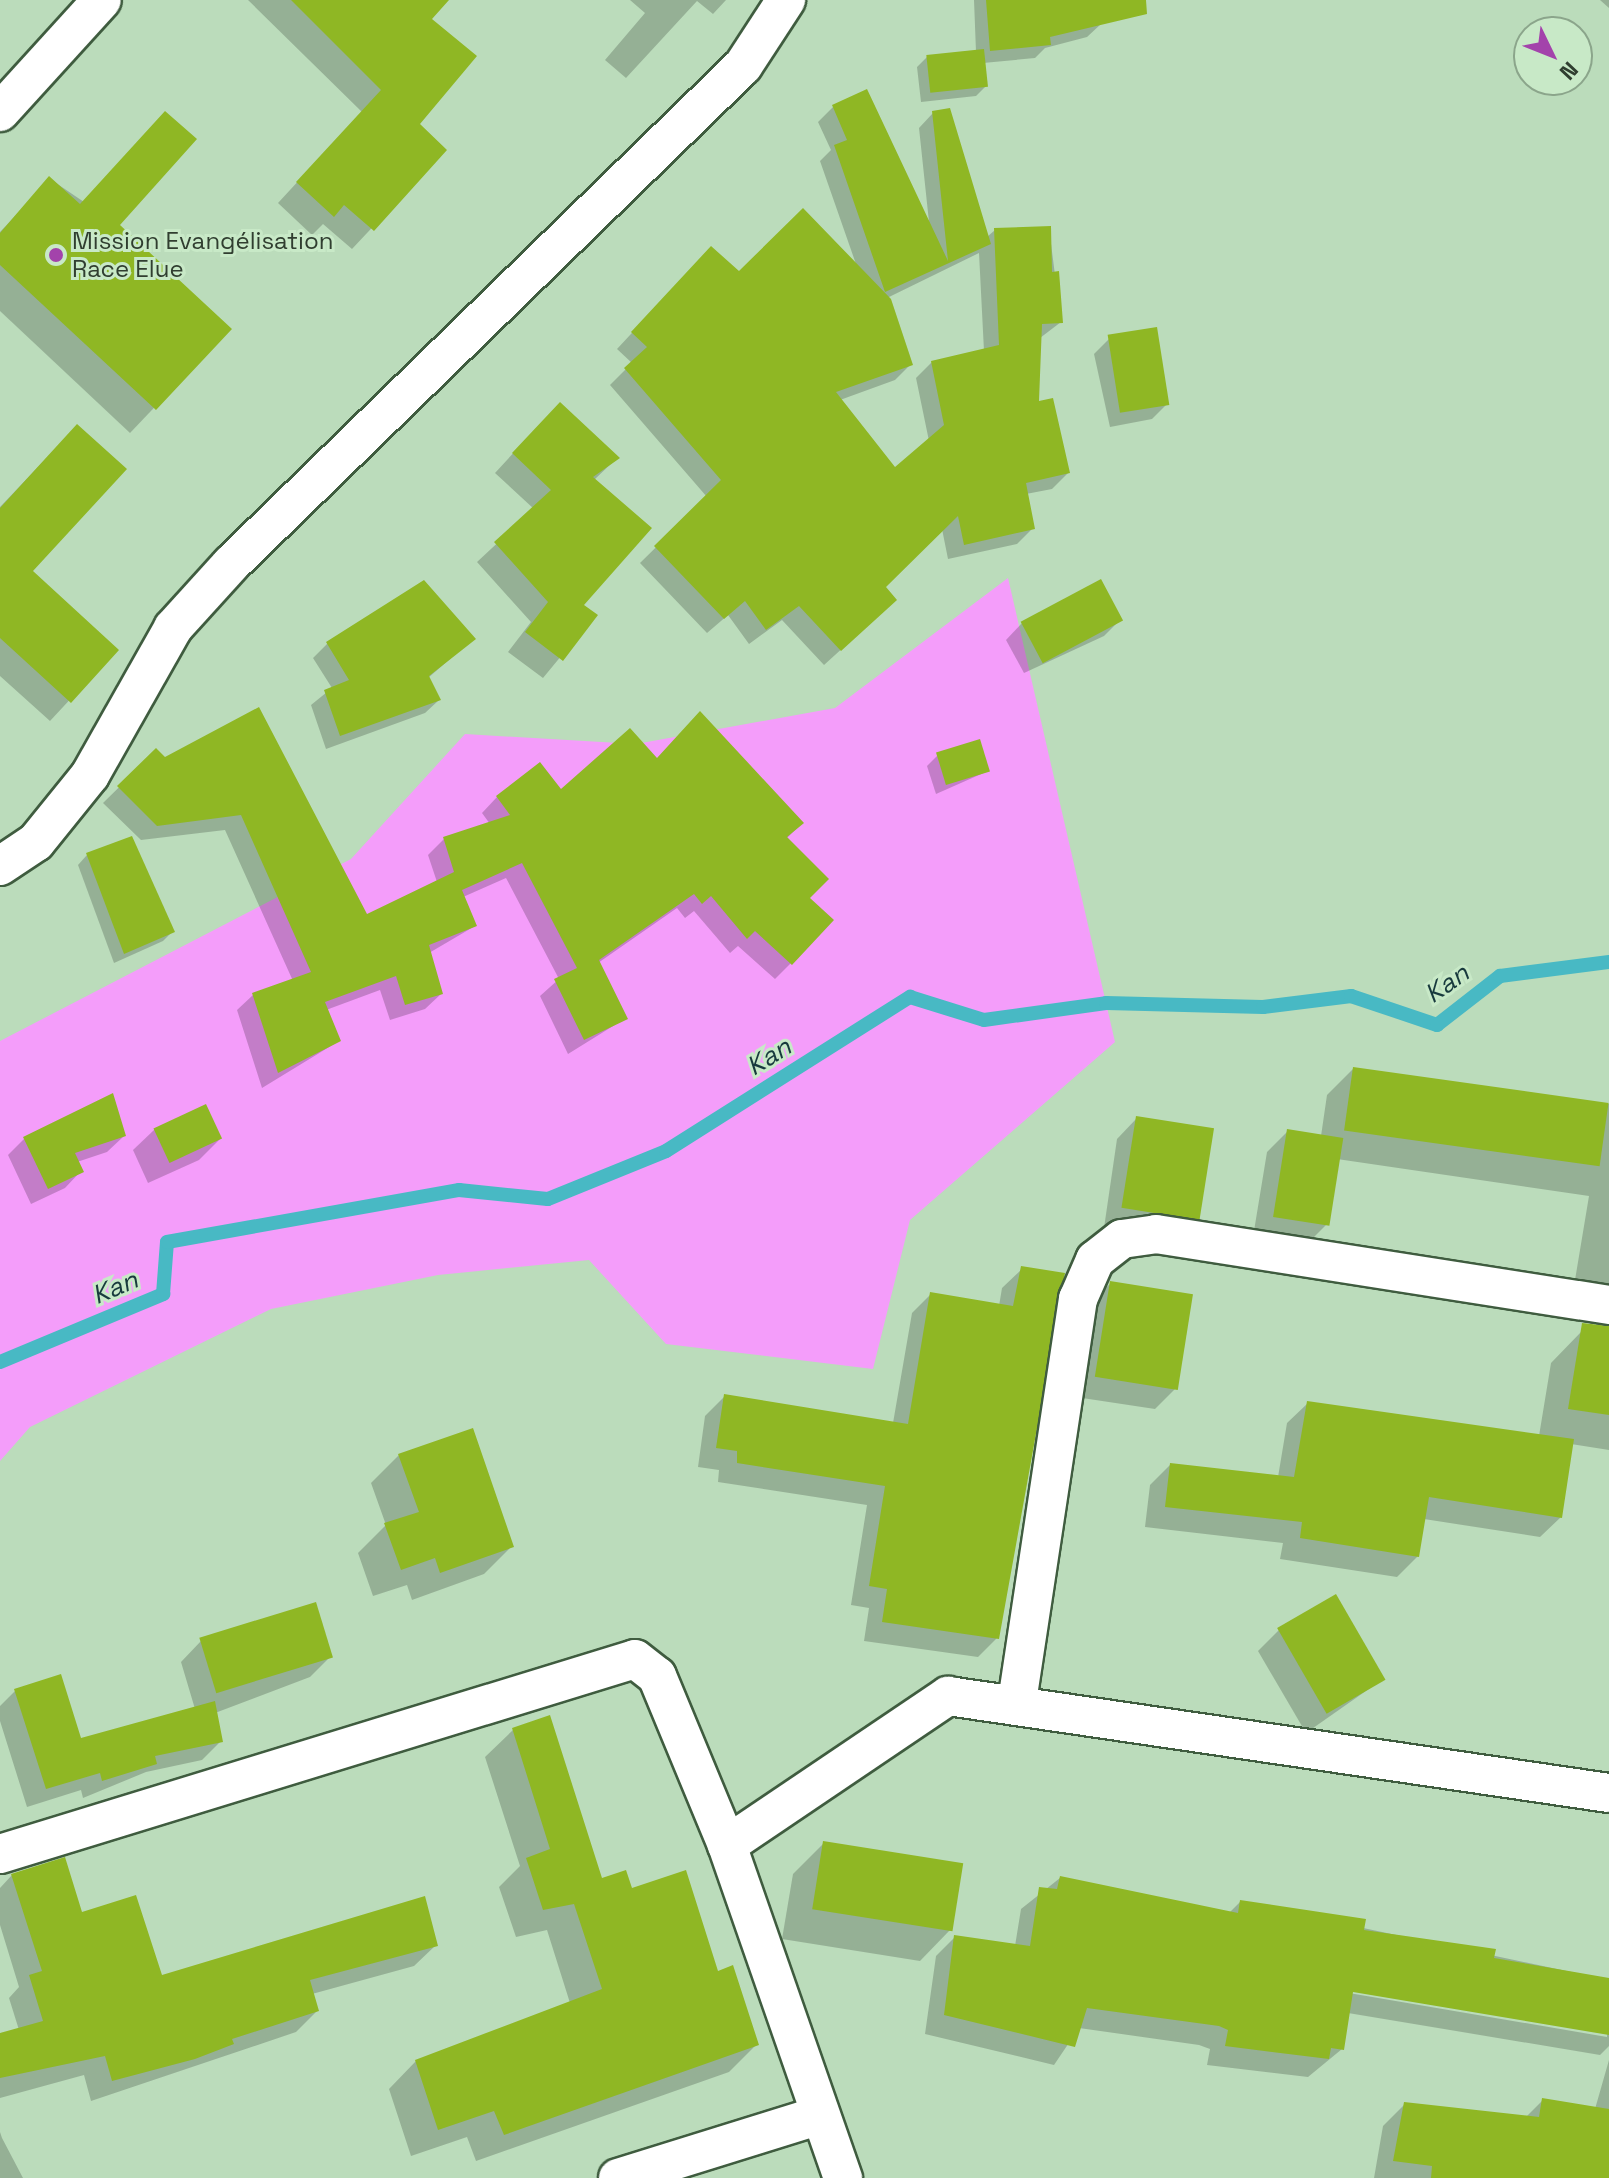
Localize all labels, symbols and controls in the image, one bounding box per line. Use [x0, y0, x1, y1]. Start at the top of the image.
north arrow [1513, 16, 1593, 96]
text: N [1554, 56, 1584, 86]
place label: Mission Evangélisation Race Elue [72, 227, 334, 283]
marker: Mission Evangélisation Race Elue [47, 246, 65, 264]
water label: Kan [1419, 958, 1475, 1010]
water label: Kan [741, 1031, 797, 1083]
water label: Kan [87, 1265, 143, 1311]

